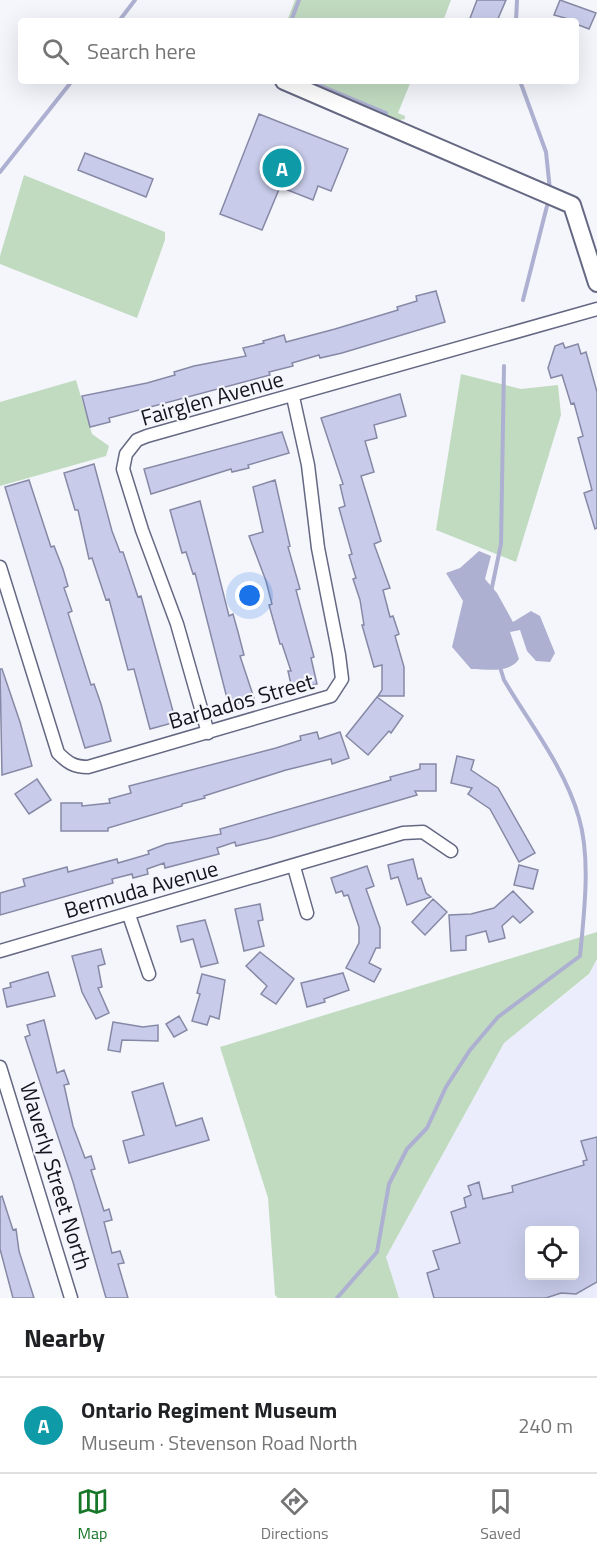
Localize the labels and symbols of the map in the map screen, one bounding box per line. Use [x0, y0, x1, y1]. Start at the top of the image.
pin: A [262, 146, 302, 190]
street label: Fairglen Avenue [137, 361, 287, 435]
your location [235, 581, 264, 610]
street label: Barbados Street [164, 664, 318, 738]
street label: Bermuda Avenue [60, 851, 222, 927]
street label: Waverly Street North [11, 1078, 101, 1274]

